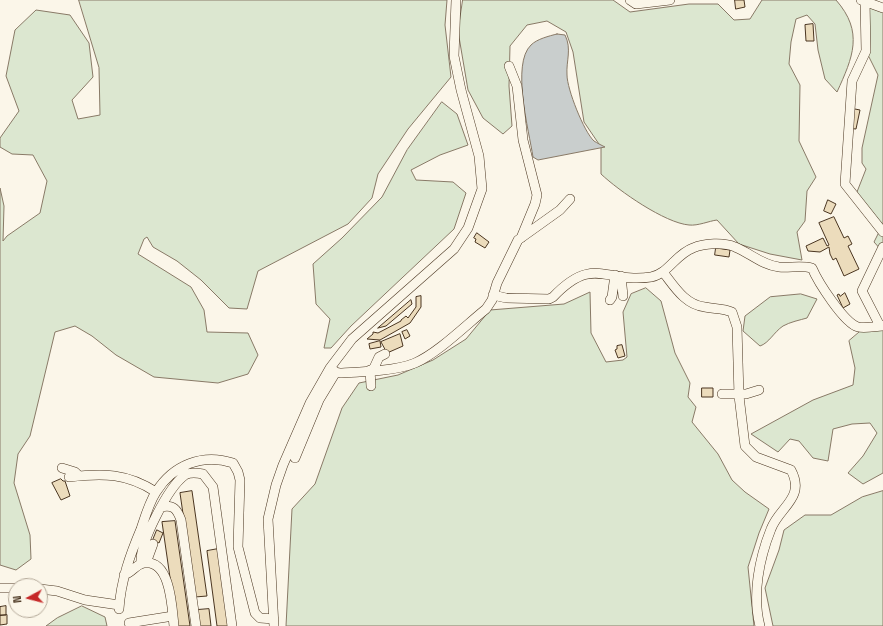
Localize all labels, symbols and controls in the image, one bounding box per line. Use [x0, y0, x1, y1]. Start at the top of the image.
north arrow [8, 578, 48, 618]
text: N [10, 595, 24, 604]

